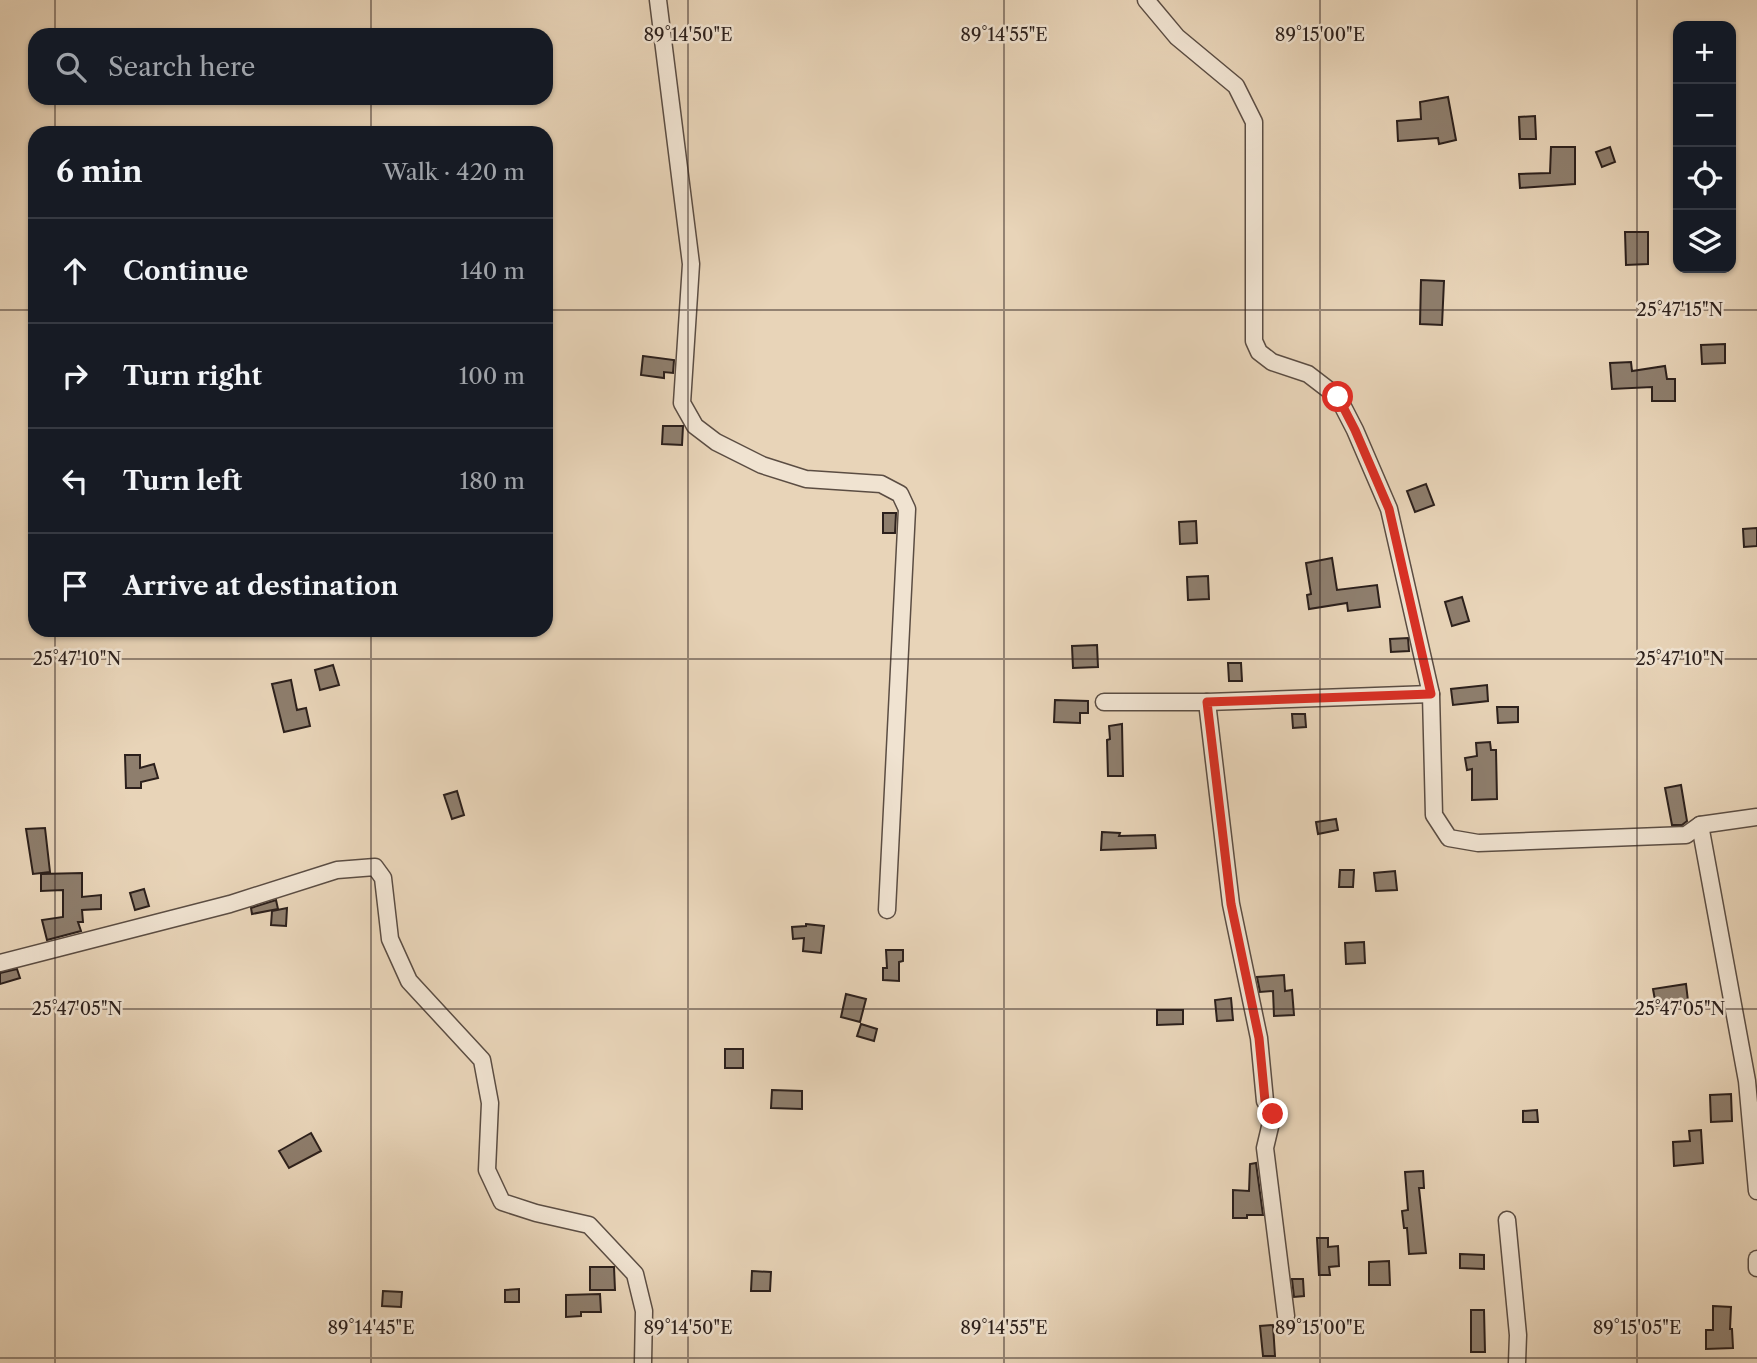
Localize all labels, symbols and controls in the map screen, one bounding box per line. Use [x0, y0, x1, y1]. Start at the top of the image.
map controls [1673, 21, 1736, 273]
button: + [1673, 21, 1736, 84]
text: 89°14'50"E [643, 24, 733, 46]
text: 89°14'55"E [960, 24, 1048, 46]
text: 89°15'00"E [1275, 24, 1365, 46]
search box [28, 28, 553, 105]
icon: search [52, 48, 90, 86]
text: Search here [108, 51, 255, 83]
button: − [1673, 84, 1736, 147]
button: locate [1673, 147, 1736, 210]
text: 6 min [56, 153, 143, 190]
text: Walk · 420 m [383, 158, 525, 186]
button: layers [1673, 210, 1736, 273]
icon: ahead [56, 252, 94, 290]
text: Continue [123, 255, 248, 287]
text: 140 m [460, 257, 525, 285]
text: 25°47'15"N [1637, 299, 1724, 321]
icon: right [56, 357, 94, 395]
text: Turn right [123, 360, 262, 392]
text: 100 m [459, 362, 525, 390]
route start [1322, 381, 1353, 412]
icon: left [56, 462, 94, 500]
text: Turn left [123, 465, 242, 497]
text: 180 m [460, 467, 525, 495]
icon: arrive [56, 567, 94, 605]
text: Arrive at destination [123, 570, 398, 602]
text: 25°47'10"N [33, 648, 121, 670]
text: 25°47'10"N [1636, 648, 1724, 670]
text: 25°47'05"N [32, 998, 122, 1020]
text: 25°47'05"N [1635, 998, 1725, 1020]
route end [1257, 1098, 1288, 1129]
text: 89°14'45"E [327, 1317, 415, 1339]
text: 89°14'50"E [643, 1317, 733, 1339]
text: 89°14'55"E [960, 1317, 1048, 1339]
text: 89°15'00"E [1275, 1317, 1365, 1339]
text: 89°15'05"E [1593, 1317, 1681, 1339]

